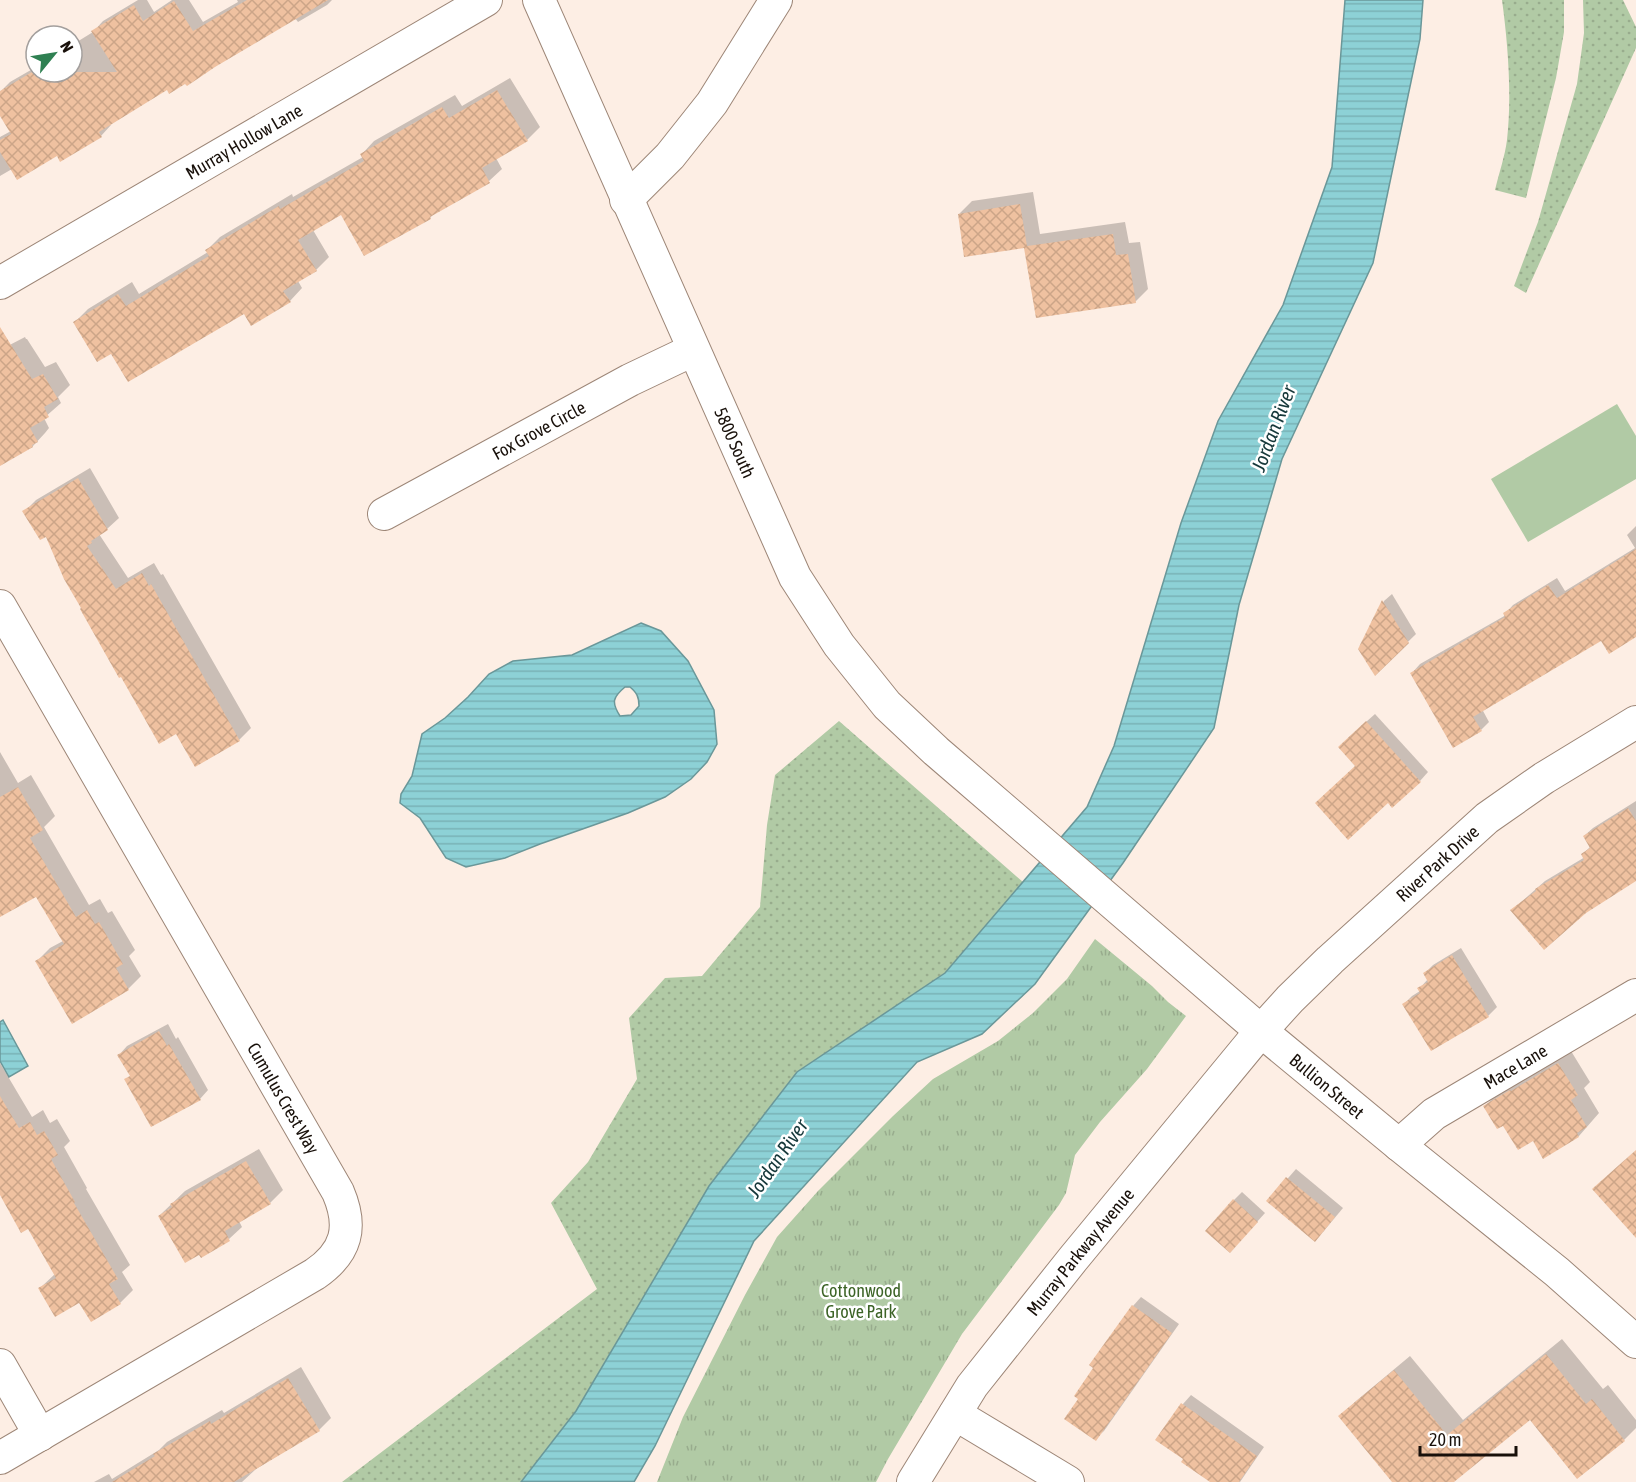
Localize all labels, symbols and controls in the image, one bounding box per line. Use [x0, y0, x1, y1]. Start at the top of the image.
north arrow [24, 24, 84, 84]
text: N [57, 38, 77, 55]
street label: Murray Hollow Lane [182, 99, 306, 183]
water label: Jordan River [1246, 381, 1300, 475]
street label: Fox Grove Circle [488, 396, 589, 464]
street label: 5800 South [710, 404, 760, 481]
street label: River Park Drive [1392, 820, 1483, 906]
street label: Cumulus Crest Way [244, 1039, 324, 1157]
street label: Mace Lane [1480, 1039, 1551, 1093]
street label: Bullion Street [1286, 1049, 1369, 1122]
water label: Jordan River [741, 1114, 813, 1202]
street label: Murray Parkway Avenue [1022, 1184, 1138, 1320]
park label: Cottonwood Grove Park [821, 1280, 901, 1322]
scale bar [1420, 1419, 1516, 1457]
text: 20 m [1429, 1429, 1461, 1450]

